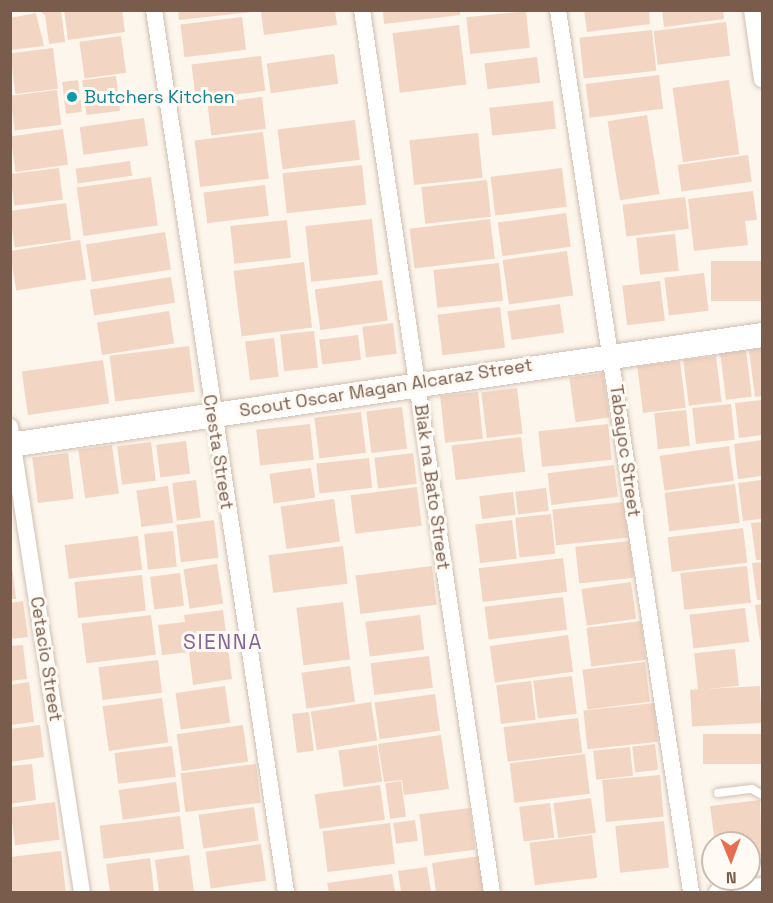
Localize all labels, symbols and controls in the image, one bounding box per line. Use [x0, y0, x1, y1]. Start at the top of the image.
place label: Butchers Kitchen [84, 86, 235, 108]
marker: Butchers Kitchen [65, 90, 79, 104]
street label: Scout Oscar Magan Alcaraz Street [238, 354, 534, 422]
street label: Tabayoc Street [605, 383, 645, 519]
street label: Cresta Street [198, 393, 238, 511]
street label: Biak na Bato Street [410, 403, 454, 571]
street label: Cetacio Street [25, 595, 67, 723]
district label: SIENNA [183, 629, 263, 655]
north arrow [701, 831, 761, 891]
text: N [726, 867, 737, 888]

